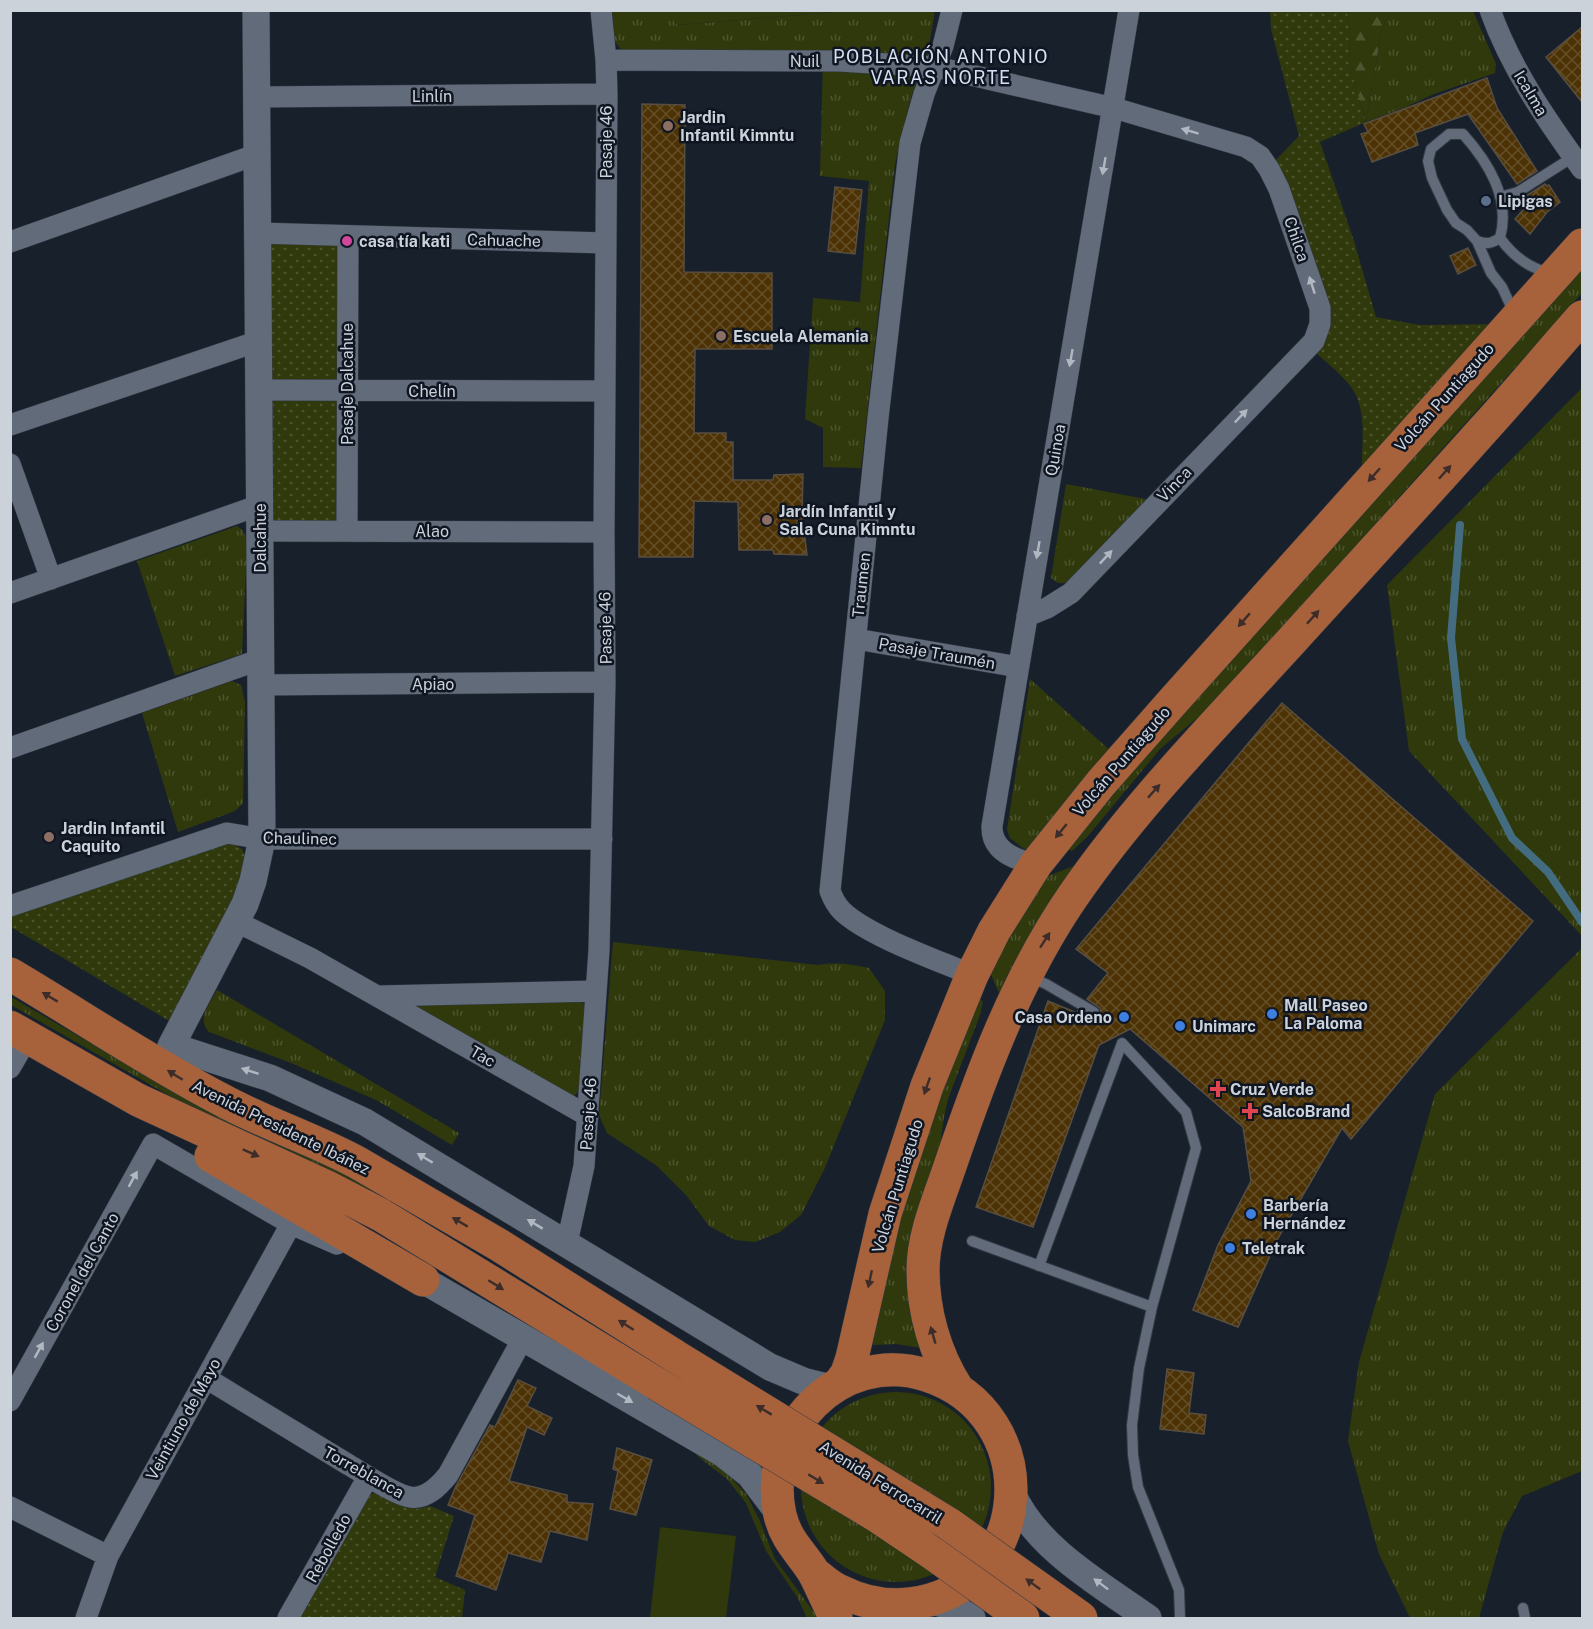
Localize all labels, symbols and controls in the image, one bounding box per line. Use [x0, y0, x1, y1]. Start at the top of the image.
district label: POBLACIÓN ANTONIO VARAS NORTE [833, 45, 1049, 88]
street label: Nuil [790, 52, 820, 71]
street label: Icalma [1510, 67, 1551, 119]
street label: Linlín [412, 87, 452, 106]
street label: Pasaje 46 [597, 106, 616, 178]
place label: Jardin Infantil Kimntu [680, 108, 794, 145]
marker: Jardin Infantil Kimntu [661, 119, 675, 133]
one-way arrow [1181, 126, 1199, 135]
one-way arrow [1100, 157, 1109, 176]
place label: Lipigas [1498, 192, 1553, 211]
marker: Lipigas [1479, 194, 1493, 208]
street label: Chilca [1280, 214, 1313, 264]
street label: Cahuache [467, 230, 541, 251]
place label: casa tía kati [359, 232, 450, 251]
marker: casa tía kati [340, 234, 354, 248]
one-way arrow [1307, 276, 1317, 294]
street label: Pasaje Dalcahue [338, 323, 357, 445]
place label: Escuela Alemania [733, 327, 869, 346]
marker: Escuela Alemania [714, 329, 728, 343]
street label: Volcán Puntiagudo [1391, 339, 1498, 455]
one-way arrow [1066, 349, 1075, 368]
street label: Chelín [408, 382, 456, 401]
one-way arrow [1233, 409, 1247, 423]
street label: Quinoa [1042, 423, 1069, 478]
street label: Vinca [1153, 463, 1196, 506]
one-way arrow [1438, 465, 1452, 480]
one-way arrow [1368, 467, 1381, 482]
place label: Jardín Infantil y Sala Cuna Kimntu [779, 502, 915, 539]
street label: Dalcahue [251, 503, 270, 573]
marker: Jardín Infantil y Sala Cuna Kimntu [760, 513, 774, 527]
street label: Alao [415, 522, 449, 541]
one-way arrow [1033, 541, 1042, 560]
one-way arrow [1098, 550, 1112, 564]
street label: Traumen [849, 552, 874, 619]
street label: Pasaje 46 [595, 591, 616, 665]
one-way arrow [1306, 610, 1320, 624]
one-way arrow [1238, 612, 1251, 627]
street label: Pasaje Traumén [877, 634, 997, 673]
street label: Apiao [412, 675, 454, 694]
street label: Volcán Puntiagudo [1069, 703, 1174, 820]
one-way arrow [1147, 784, 1160, 799]
place label: Jardin Infantil Caquito [61, 819, 166, 856]
one-way arrow [1055, 823, 1068, 839]
street label: Chaulinec [263, 828, 337, 849]
marker: Jardin Infantil Caquito [42, 830, 56, 844]
one-way arrow [1039, 933, 1051, 949]
one-way arrow [42, 992, 58, 1003]
place label: Mall Paseo La Paloma [1284, 996, 1368, 1033]
marker: Mall Paseo La Paloma [1265, 1007, 1279, 1021]
place label: Casa Ordeno [1014, 1008, 1112, 1027]
marker: Casa Ordeno [1117, 1010, 1131, 1024]
place label: Unimarc [1192, 1017, 1256, 1036]
marker: Unimarc [1173, 1019, 1187, 1033]
street label: Tac [467, 1042, 499, 1071]
one-way arrow [241, 1066, 259, 1076]
one-way arrow [167, 1069, 183, 1080]
street label: Avenida Presidente Ibáñez [189, 1076, 373, 1179]
street label: Pasaje 46 [576, 1077, 601, 1151]
one-way arrow [922, 1077, 932, 1095]
place label: Cruz Verde [1230, 1080, 1314, 1099]
marker: Cruz Verde [1211, 1082, 1225, 1096]
place label: SalcoBrand [1262, 1102, 1350, 1121]
marker: SalcoBrand [1243, 1104, 1257, 1118]
street label: Volcán Puntiagudo [868, 1117, 927, 1255]
one-way arrow [242, 1149, 260, 1159]
one-way arrow [417, 1152, 433, 1163]
one-way arrow [128, 1170, 138, 1187]
place label: Barbería Hernández [1263, 1196, 1346, 1233]
marker: Barbería Hernández [1244, 1207, 1258, 1221]
street label: Coronel del Canto [42, 1209, 123, 1335]
one-way arrow [452, 1217, 468, 1228]
one-way arrow [526, 1219, 543, 1229]
place label: Teletrak [1242, 1239, 1305, 1258]
marker: Teletrak [1223, 1241, 1237, 1255]
one-way arrow [865, 1269, 874, 1288]
one-way arrow [488, 1280, 504, 1291]
one-way arrow [618, 1319, 634, 1330]
one-way arrow [928, 1326, 937, 1344]
one-way arrow [34, 1341, 44, 1358]
street label: Veintiuno de Mayo [142, 1355, 225, 1483]
one-way arrow [617, 1392, 633, 1403]
one-way arrow [756, 1404, 772, 1415]
street label: Avenida Ferrocarril [816, 1437, 946, 1528]
street label: Torreblanca [320, 1443, 407, 1502]
one-way arrow [808, 1474, 824, 1485]
street label: Rebolledo [302, 1511, 355, 1586]
one-way arrow [1026, 1578, 1042, 1590]
one-way arrow [1093, 1578, 1108, 1590]

